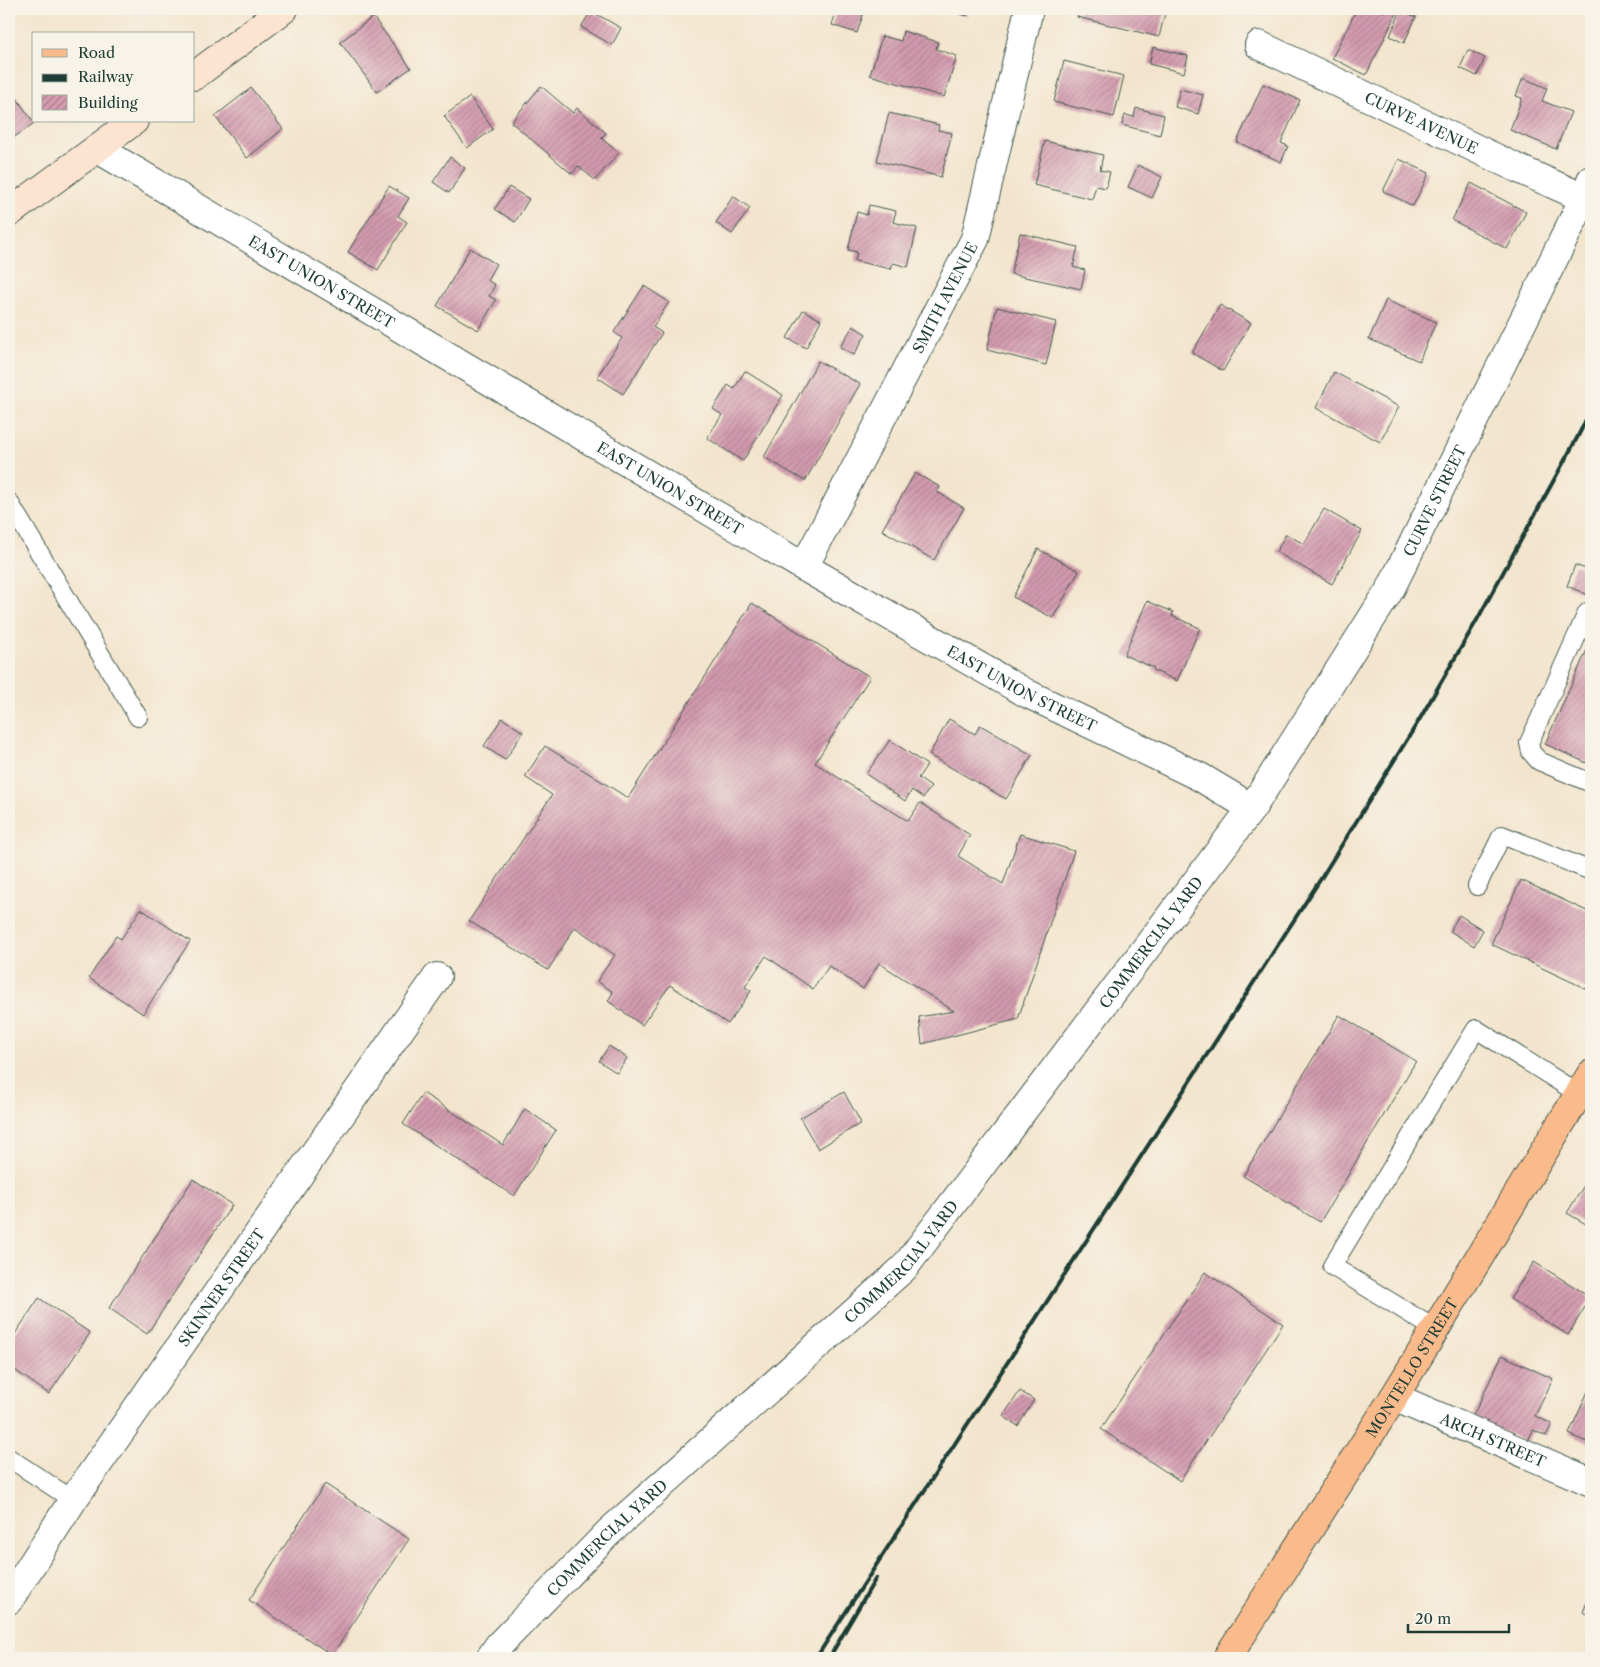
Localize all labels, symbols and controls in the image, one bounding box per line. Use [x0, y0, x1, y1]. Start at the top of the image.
legend [32, 32, 195, 122]
text: Road [78, 43, 115, 62]
text: Railway [78, 67, 134, 86]
street label: CURVE AVENUE [1362, 87, 1481, 158]
text: Building [78, 93, 138, 112]
street label: EAST UNION STREET [245, 231, 399, 332]
street label: SMITH AVENUE [908, 239, 981, 356]
street label: EAST UNION STREET [594, 437, 747, 539]
street label: CURVE STREET [1399, 441, 1470, 559]
street label: EAST UNION STREET [944, 641, 1101, 736]
street label: COMMERCIAL YARD [1095, 872, 1206, 1012]
street label: COMMERCIAL YARD [840, 1196, 962, 1327]
street label: SKINNER STREET [174, 1224, 269, 1350]
street label: MONTELLO STREET [1361, 1294, 1462, 1441]
street label: ARCH STREET [1436, 1408, 1550, 1471]
street label: COMMERCIAL YARD [542, 1475, 671, 1600]
scale bar [1408, 1602, 1509, 1634]
text: 20 m [1415, 1609, 1451, 1628]

